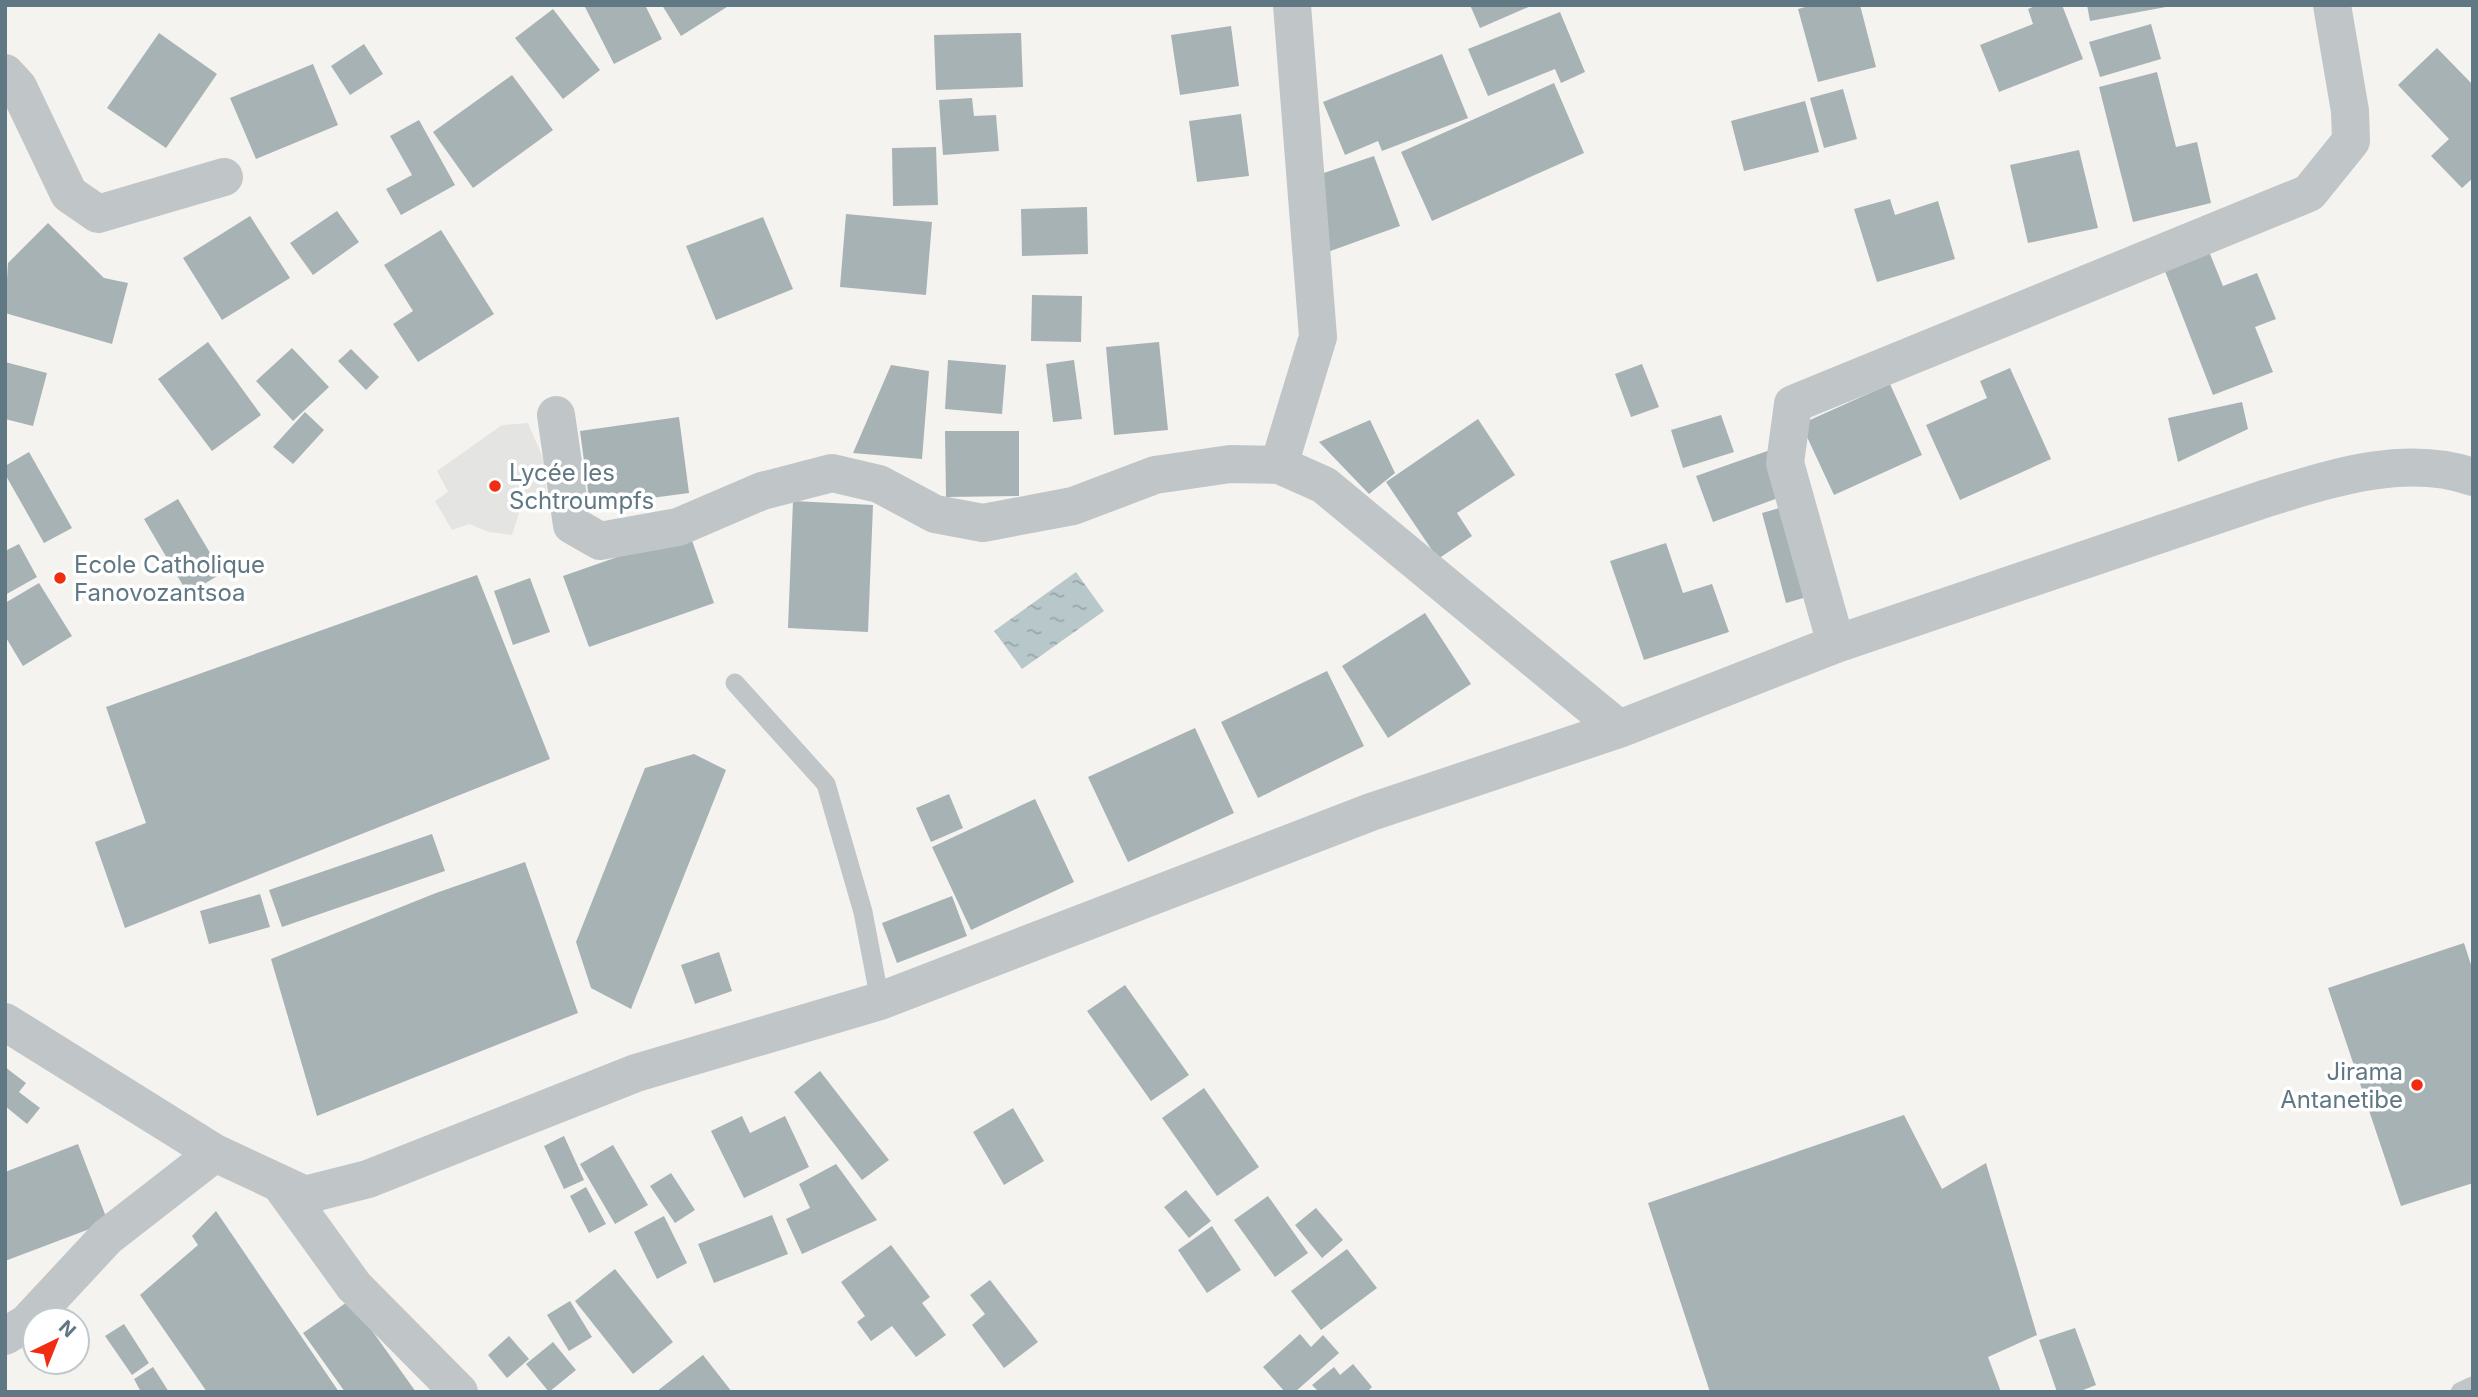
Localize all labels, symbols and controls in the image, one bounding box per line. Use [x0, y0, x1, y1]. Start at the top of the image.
place label: Lycée les Schtroumpfs [509, 458, 654, 515]
marker: Lycée les Schtroumpfs [487, 478, 503, 494]
place label: Ecole Catholique Fanovozantsoa [74, 550, 265, 607]
marker: Ecole Catholique Fanovozantsoa [52, 570, 68, 586]
place label: Jirama Antanetibe [2280, 1057, 2403, 1114]
marker: Jirama Antanetibe [2409, 1077, 2425, 1093]
north arrow [21, 1306, 91, 1376]
text: N [54, 1316, 80, 1342]

